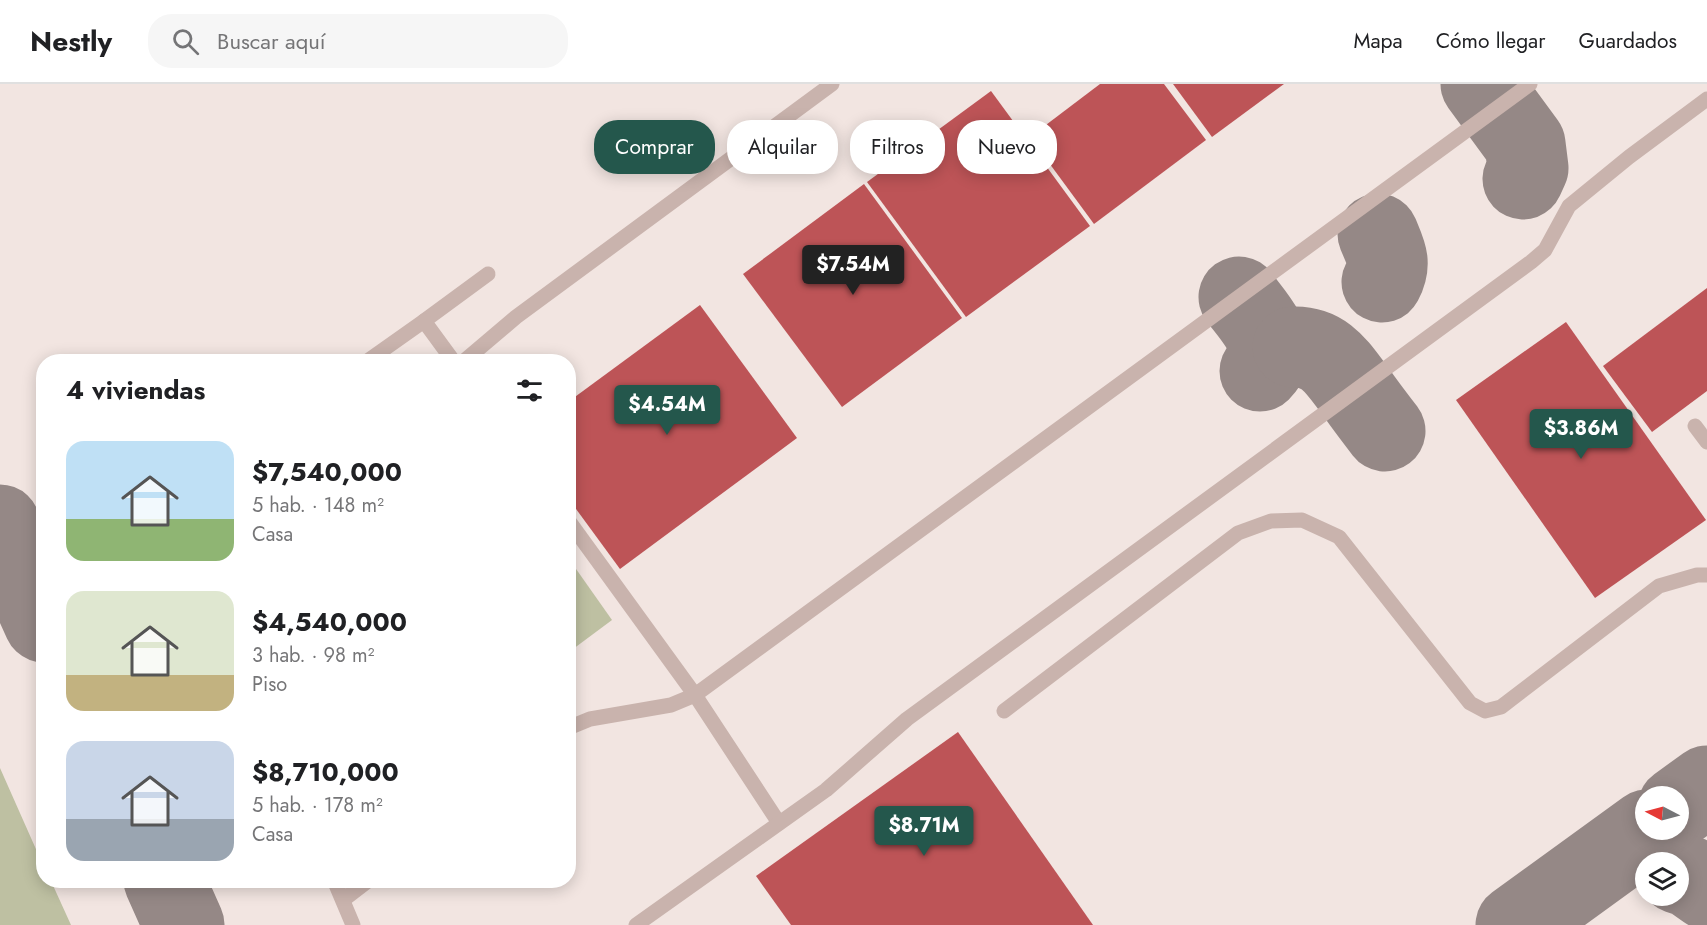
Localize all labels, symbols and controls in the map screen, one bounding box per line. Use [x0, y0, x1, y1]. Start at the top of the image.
search box [148, 14, 568, 68]
text: Nestly [30, 21, 112, 62]
icon: search [169, 25, 202, 58]
text: Buscar aquí [217, 25, 325, 57]
text: Mapa [1353, 26, 1403, 56]
text: Cómo llegar [1436, 26, 1545, 56]
text: Guardados [1578, 26, 1677, 56]
chip: Comprar [594, 120, 715, 174]
chip: Alquilar [727, 120, 838, 174]
chip: Filtros [850, 120, 945, 174]
chip: Nuevo [957, 120, 1057, 174]
pin: $7.54M [804, 245, 902, 296]
text: $7.54M [816, 250, 890, 279]
text: 4 viviendas [66, 371, 205, 409]
icon: filters [513, 374, 546, 407]
pin: $4.54M [618, 385, 716, 436]
text: $4.54M [628, 390, 706, 419]
pin: $3.86M [1532, 409, 1630, 460]
text: $3.86M [1544, 414, 1618, 443]
text: $7,540,000 [252, 453, 402, 491]
icon: home [114, 465, 186, 537]
text: 5 hab. · 148 m² [252, 491, 384, 520]
text: Casa [252, 520, 293, 549]
text: $4,540,000 [252, 603, 407, 641]
icon: home [114, 615, 186, 687]
text: 3 hab. · 98 m² [252, 641, 374, 670]
text: Piso [252, 670, 287, 699]
text: $8,710,000 [252, 753, 399, 791]
icon: home [114, 765, 186, 837]
north arrow [1635, 786, 1689, 840]
map controls [1635, 786, 1689, 906]
text: 5 hab. · 178 m² [252, 791, 383, 820]
pin: $8.71M [875, 806, 973, 857]
text: $8.71M [888, 811, 960, 840]
text: Casa [252, 820, 293, 849]
button: layers [1635, 852, 1689, 906]

